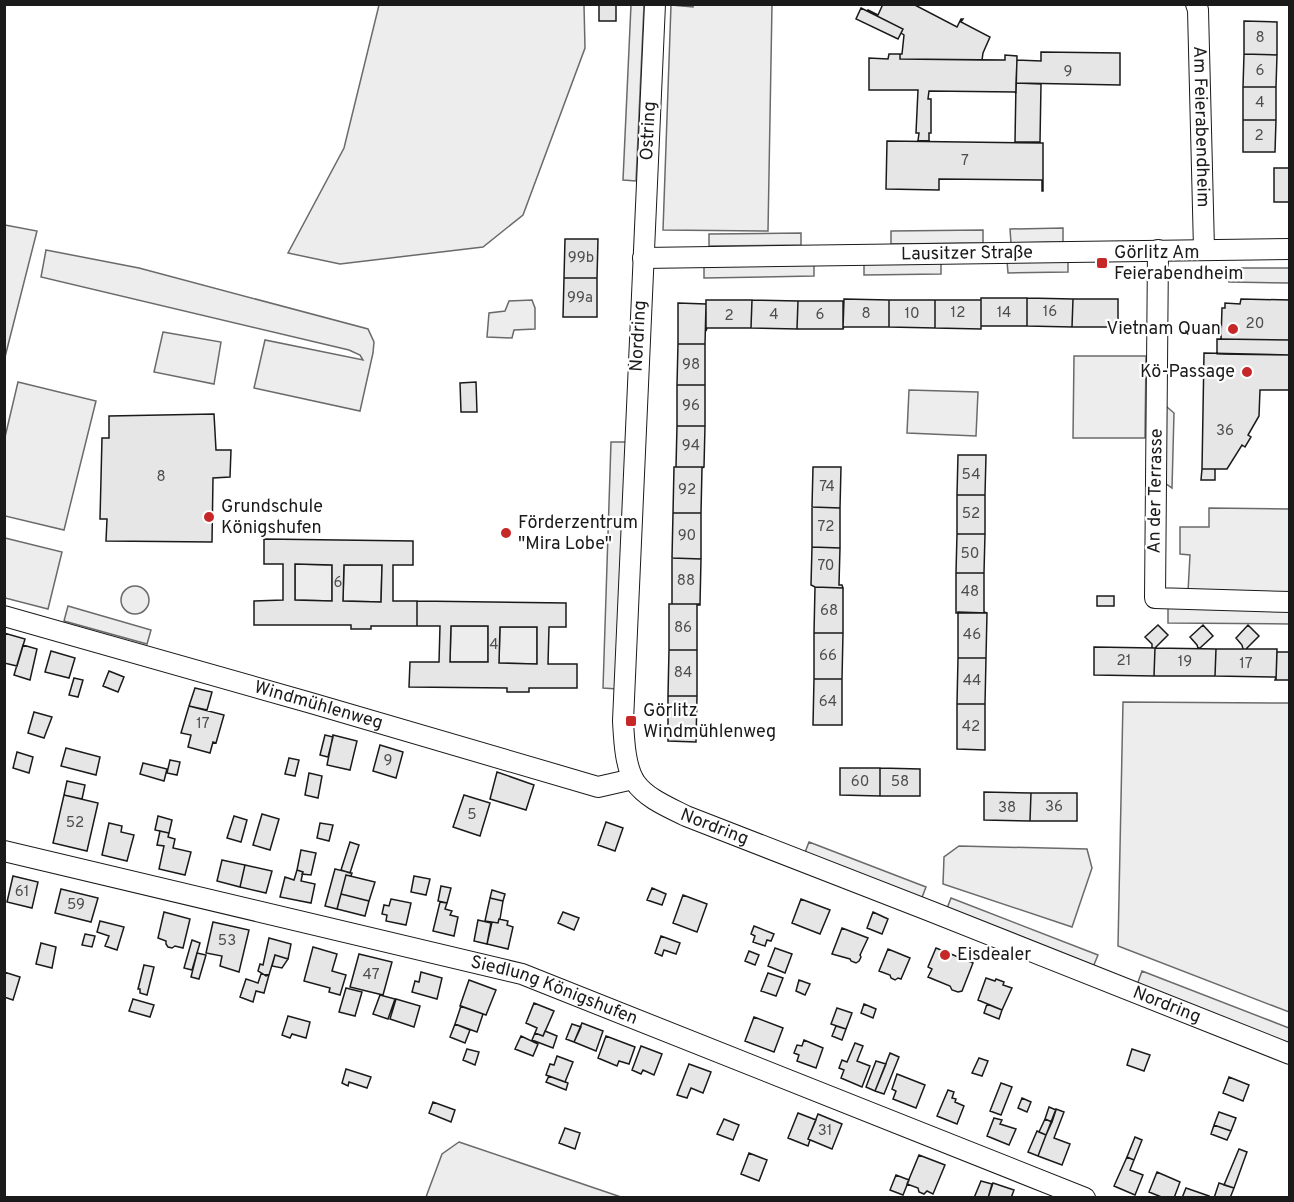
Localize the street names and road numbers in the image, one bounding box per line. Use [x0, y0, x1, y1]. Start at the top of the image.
street label: Am Feierabendheim [1187, 46, 1214, 208]
street label: Ostring [636, 101, 662, 161]
street label: Lausitzer Straße [901, 241, 1033, 266]
street label: Nordring [626, 300, 652, 372]
street label: An der Terrasse [1143, 428, 1169, 554]
street label: Windmühlenweg [251, 676, 386, 735]
street label: Nordring [677, 803, 752, 851]
street label: Siedlung Königshufen [468, 951, 641, 1030]
street label: Nordring [1129, 981, 1204, 1029]

